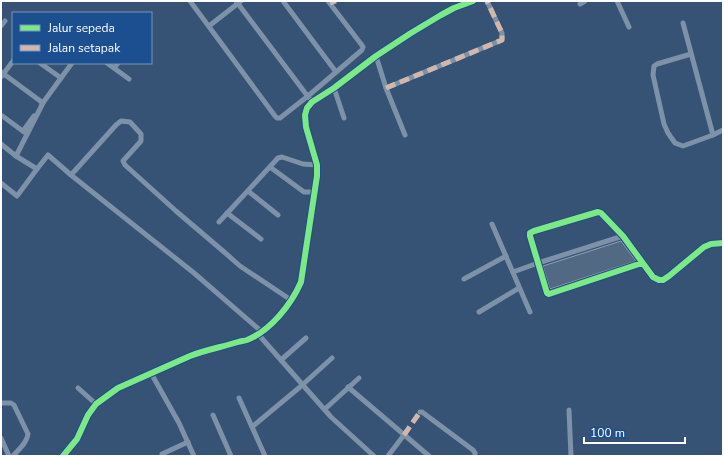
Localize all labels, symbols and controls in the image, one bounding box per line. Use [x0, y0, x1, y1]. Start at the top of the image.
legend [12, 12, 152, 64]
text: Jalur sepeda [47, 20, 115, 36]
text: Jalan setapak [47, 40, 121, 56]
scale bar [584, 419, 685, 445]
text: 100 m [590, 425, 625, 441]

